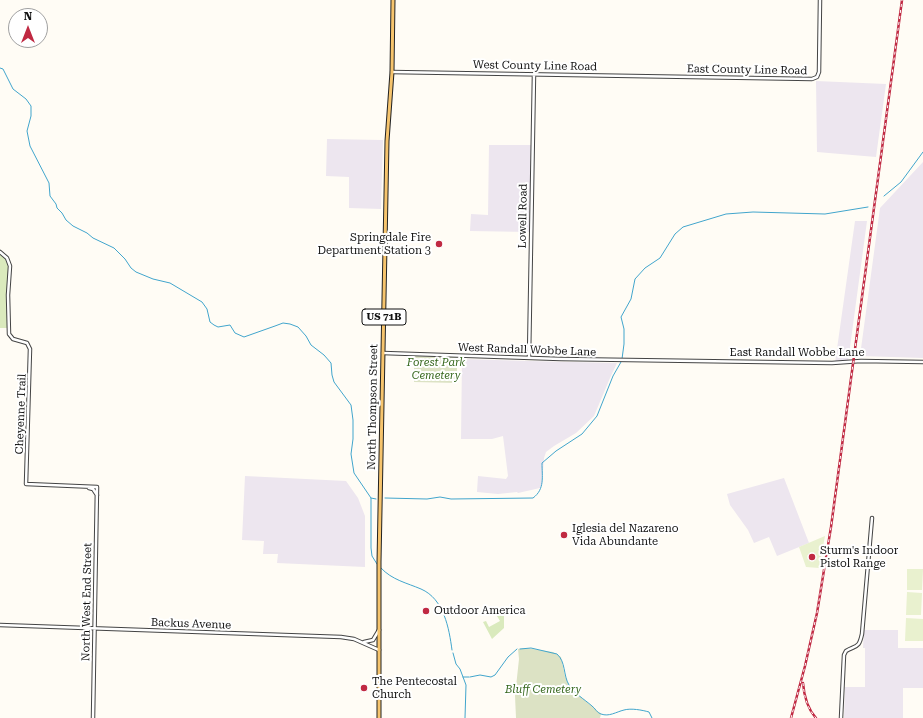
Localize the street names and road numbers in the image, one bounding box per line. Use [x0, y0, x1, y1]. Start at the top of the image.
street label: West County Line Road [473, 58, 597, 74]
street label: East County Line Road [687, 62, 807, 78]
street label: Lowell Road [516, 183, 530, 249]
road number: US 71B [362, 309, 406, 325]
street label: West Randall Wobbe Lane [458, 341, 596, 359]
street label: North Thompson Street [365, 344, 381, 470]
street label: East Randall Wobbe Lane [730, 346, 864, 360]
street label: Cheyenne Trail [13, 373, 29, 455]
street label: North West End Street [79, 543, 95, 661]
street label: Backus Avenue [151, 616, 231, 632]

